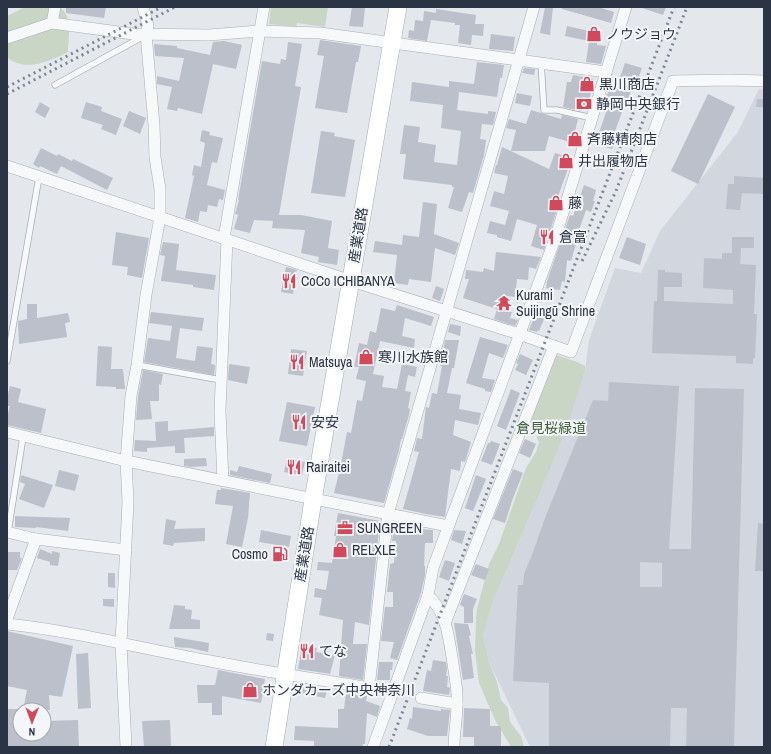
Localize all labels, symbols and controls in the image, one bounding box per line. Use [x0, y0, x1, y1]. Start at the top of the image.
shop icon: ノウジョウ [585, 25, 603, 43]
place label: ノウジョウ [606, 25, 676, 43]
shop icon: 黒川商店 [578, 75, 596, 93]
place label: 黒川商店 [599, 75, 655, 93]
bank icon: 静岡中央銀行 [575, 95, 593, 113]
place label: 静岡中央銀行 [596, 95, 680, 113]
shop icon: 斉藤精肉店 [566, 130, 584, 148]
place label: 斉藤精肉店 [587, 130, 657, 148]
shop icon: 井出履物店 [557, 152, 575, 170]
place label: 井出履物店 [578, 152, 648, 170]
shop icon: 藤 [547, 194, 565, 212]
place label: 藤 [568, 194, 582, 212]
street label: 産業道路 [345, 206, 371, 264]
restaurant icon: 倉富 [538, 228, 556, 246]
place label: 倉富 [559, 228, 587, 246]
restaurant icon: CoCo ICHIBANYA [280, 272, 298, 290]
place label: CoCo ICHIBANYA [301, 272, 395, 290]
place label: Kurami Suijingū Shrine [516, 286, 595, 320]
temple icon: Kurami Suijingū Shrine [495, 294, 513, 312]
shop icon: 寒川水族館 [357, 348, 375, 366]
place label: 寒川水族館 [378, 348, 448, 366]
restaurant icon: Matsuya [288, 353, 306, 371]
place label: Matsuya [309, 353, 353, 371]
restaurant icon: 安安 [290, 413, 308, 431]
place label: 安安 [311, 413, 339, 431]
park label: 倉見桜緑道 [516, 419, 586, 437]
restaurant icon: Rairaitei [285, 458, 303, 476]
place label: Rairaitei [306, 458, 350, 476]
office icon: SUNGREEN [336, 519, 354, 537]
place label: SUNGREEN [357, 519, 422, 537]
street label: 産業道路 [291, 525, 317, 583]
shop icon: RELXLE [331, 541, 349, 559]
place label: RELXLE [352, 541, 396, 559]
place label: Cosmo [232, 545, 268, 563]
fuel station icon: Cosmo [271, 545, 289, 563]
restaurant icon: てな [298, 642, 316, 660]
place label: てな [319, 642, 347, 660]
shop icon: ホンダカーズ中央神奈川 [241, 681, 259, 699]
place label: ホンダカーズ中央神奈川 [262, 681, 415, 699]
north arrow [12, 702, 52, 742]
text: N [28, 725, 35, 739]

